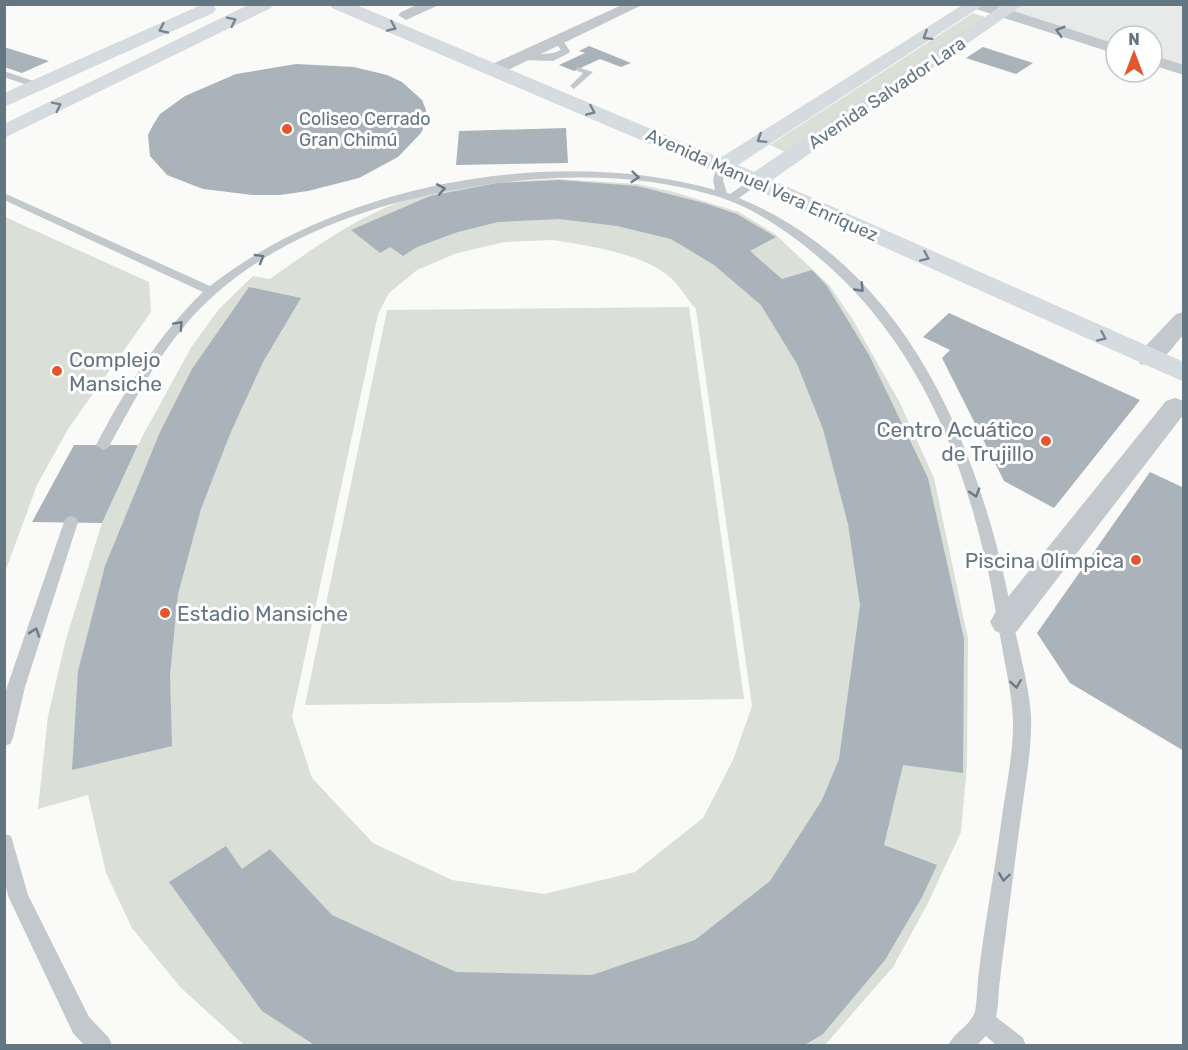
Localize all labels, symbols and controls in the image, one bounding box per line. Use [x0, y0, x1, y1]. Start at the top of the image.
one-way arrow [226, 17, 237, 28]
one-way arrow [385, 20, 396, 32]
one-way arrow [159, 21, 170, 33]
north arrow [1104, 24, 1164, 84]
one-way arrow [1055, 26, 1066, 38]
one-way arrow [923, 29, 934, 40]
text: N [1128, 30, 1140, 49]
street label: Avenida Salvador Lara [804, 32, 970, 154]
one-way arrow [51, 102, 62, 114]
one-way arrow [585, 104, 596, 116]
place label: Coliseo Cerrado Gran Chimú [299, 108, 431, 151]
marker: Coliseo Cerrado Gran Chimú [280, 122, 294, 136]
street label: Avenida Manuel Vera Enríquez [643, 124, 881, 246]
one-way arrow [757, 132, 768, 143]
one-way arrow [630, 170, 639, 183]
one-way arrow [436, 183, 446, 196]
one-way arrow [918, 249, 929, 261]
one-way arrow [254, 254, 264, 265]
one-way arrow [853, 281, 864, 292]
one-way arrow [172, 321, 183, 332]
one-way arrow [1096, 329, 1107, 341]
place label: Complejo Mansiche [69, 347, 162, 396]
marker: Complejo Mansiche [50, 364, 64, 378]
place label: Centro Acuático de Trujillo [876, 417, 1034, 466]
marker: Centro Acuático de Trujillo [1039, 434, 1053, 448]
one-way arrow [968, 487, 980, 498]
place label: Piscina Olímpica [965, 548, 1124, 573]
marker: Piscina Olímpica [1129, 553, 1143, 567]
place label: Estadio Mansiche [177, 601, 348, 626]
marker: Estadio Mansiche [158, 606, 172, 620]
one-way arrow [28, 627, 41, 638]
one-way arrow [1009, 679, 1021, 688]
one-way arrow [998, 872, 1010, 882]

